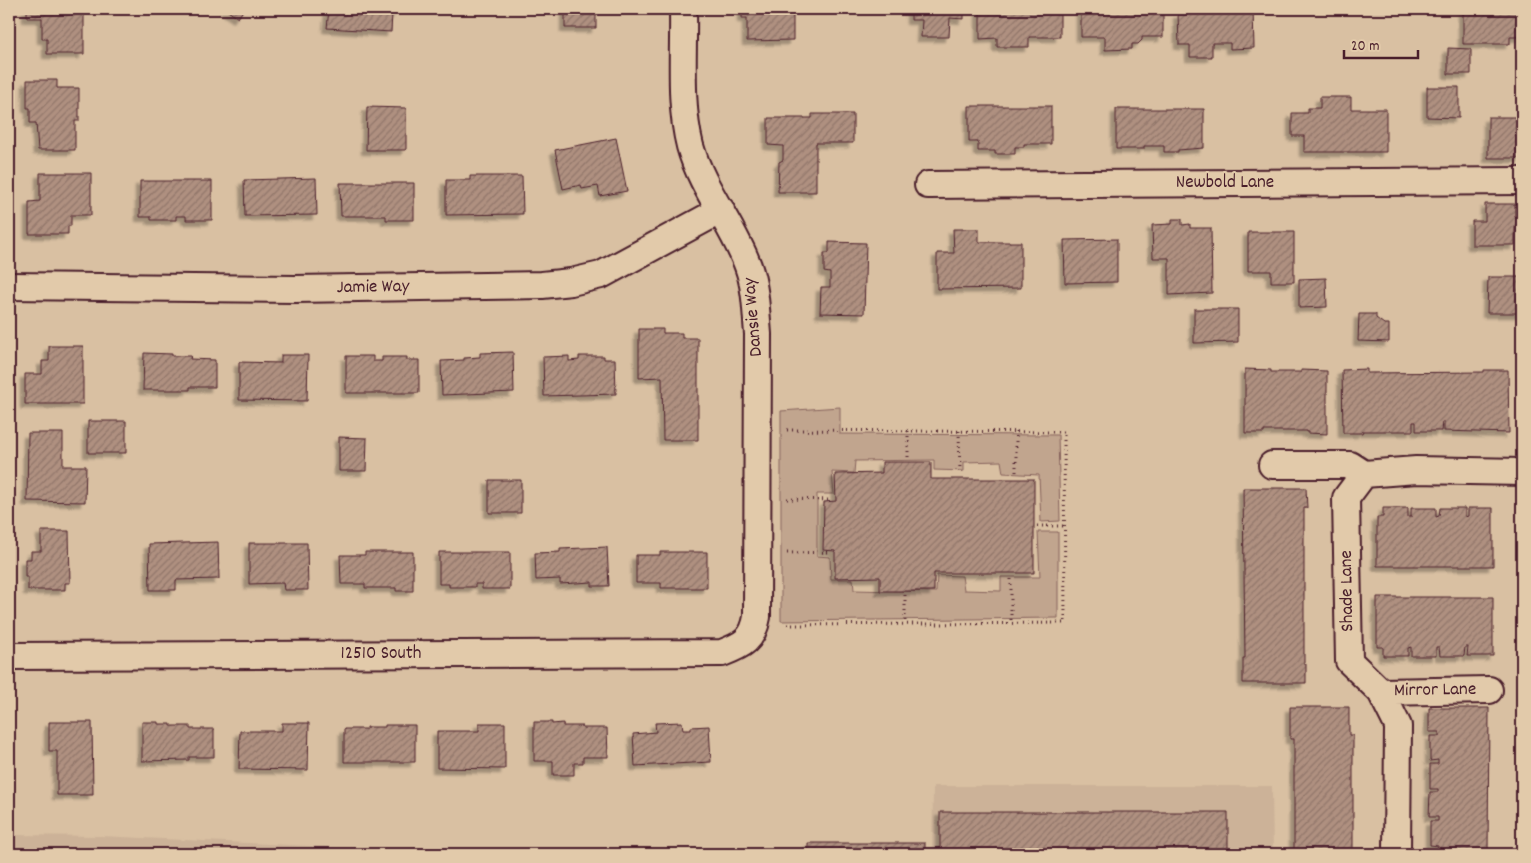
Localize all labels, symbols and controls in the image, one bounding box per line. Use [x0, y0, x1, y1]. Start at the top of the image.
scale bar [1344, 28, 1417, 60]
text: 20 m [1351, 36, 1379, 58]
street label: Newbold Lane [1176, 170, 1274, 197]
street label: Jamie Way [336, 274, 410, 302]
street label: Dansie Way [737, 276, 771, 358]
street label: Shade Lane [1334, 550, 1362, 632]
street label: 12510 South [341, 641, 421, 668]
street label: Mirror Lane [1394, 677, 1476, 705]

